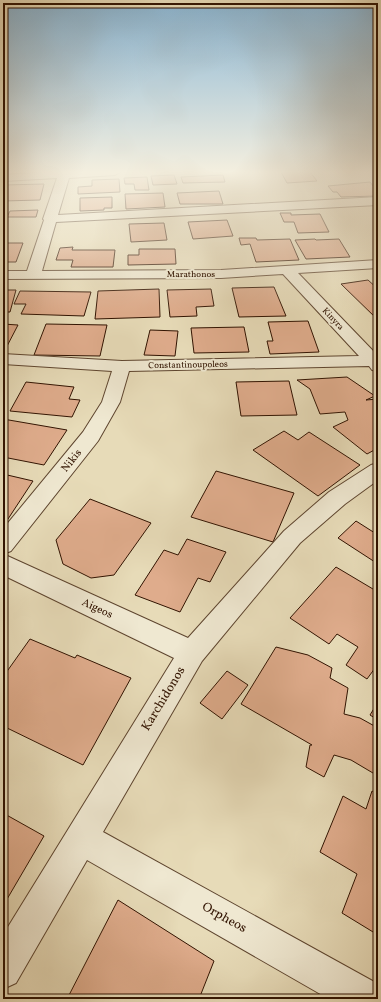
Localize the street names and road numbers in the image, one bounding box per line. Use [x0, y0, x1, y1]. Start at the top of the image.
street label: Marathonos [167, 268, 215, 281]
street label: Kinyra [319, 305, 347, 334]
street label: Constantinoupoleos [148, 358, 228, 372]
street label: Nikis [58, 446, 86, 476]
street label: Aigeos [79, 595, 115, 623]
street label: Karchidonos [138, 663, 191, 735]
street label: Orpheos [198, 898, 250, 938]

